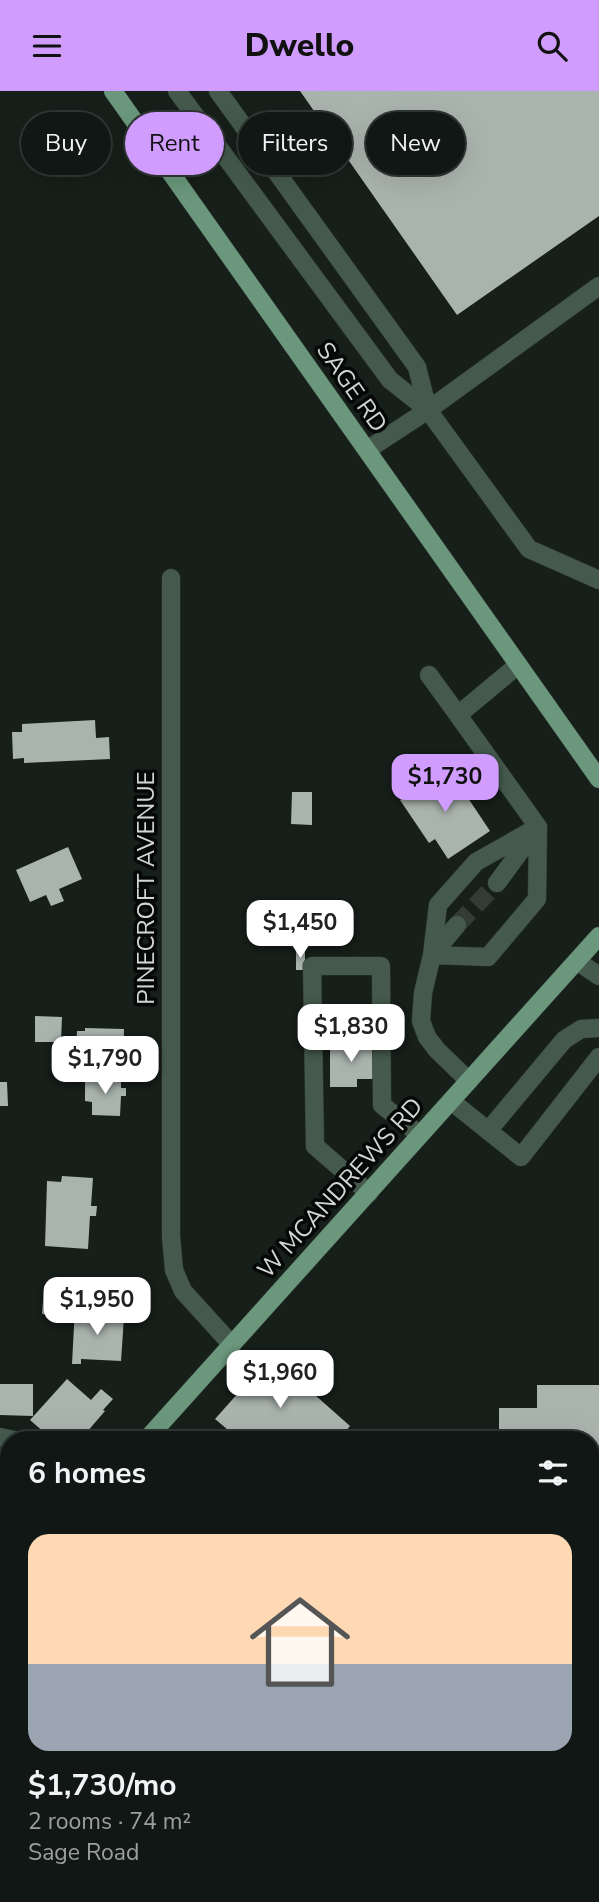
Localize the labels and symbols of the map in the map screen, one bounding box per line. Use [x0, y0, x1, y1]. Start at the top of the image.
street label: SAGE RD [309, 335, 395, 439]
pin: $1,730 [388, 755, 502, 814]
street label: PINECROFT AVENUE [130, 771, 162, 1005]
pin: $1,450 [243, 901, 357, 960]
pin: $1,830 [294, 1005, 408, 1064]
pin: $1,790 [48, 1037, 162, 1096]
street label: W MCANDREWS RD [250, 1091, 430, 1285]
pin: $1,950 [40, 1277, 154, 1337]
pin: $1,960 [223, 1351, 337, 1410]

